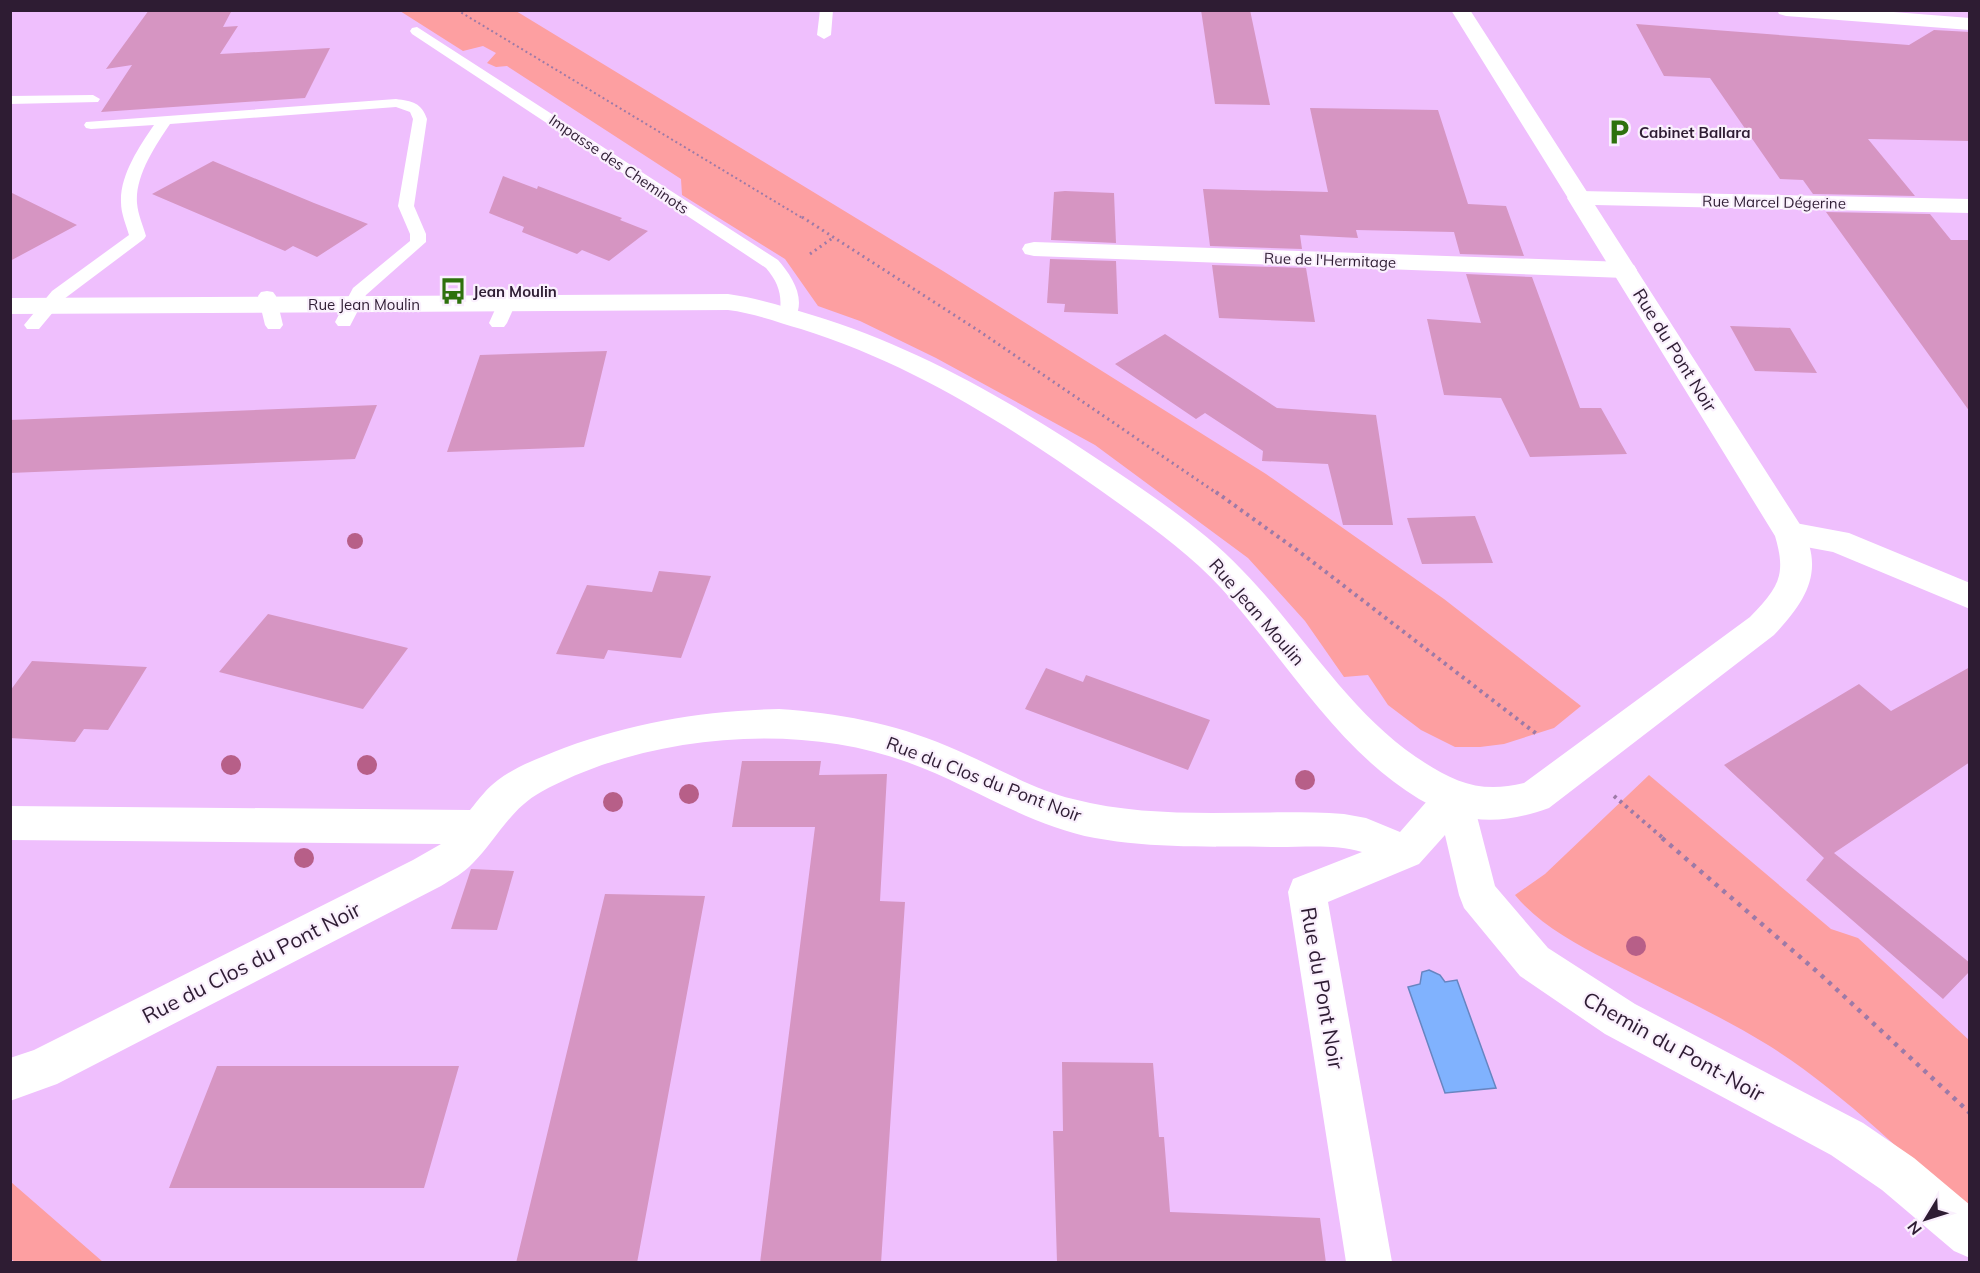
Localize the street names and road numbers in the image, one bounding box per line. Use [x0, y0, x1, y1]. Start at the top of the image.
street label: Impasse des Cheminots [546, 110, 692, 218]
street label: Rue Marcel Dégerine [1702, 191, 1846, 213]
street label: Rue de l'Hermitage [1264, 248, 1396, 272]
street label: Rue du Pont Noir [1628, 284, 1722, 416]
street label: Rue Jean Moulin [308, 295, 420, 314]
street label: Rue Jean Moulin [1204, 554, 1310, 670]
street label: Rue du Clos du Pont Noir [883, 731, 1085, 827]
street label: Rue du Clos du Pont Noir [137, 895, 365, 1028]
street label: Rue du Pont Noir [1296, 905, 1350, 1072]
street label: Chemin du Pont-Noir [1579, 985, 1770, 1107]

